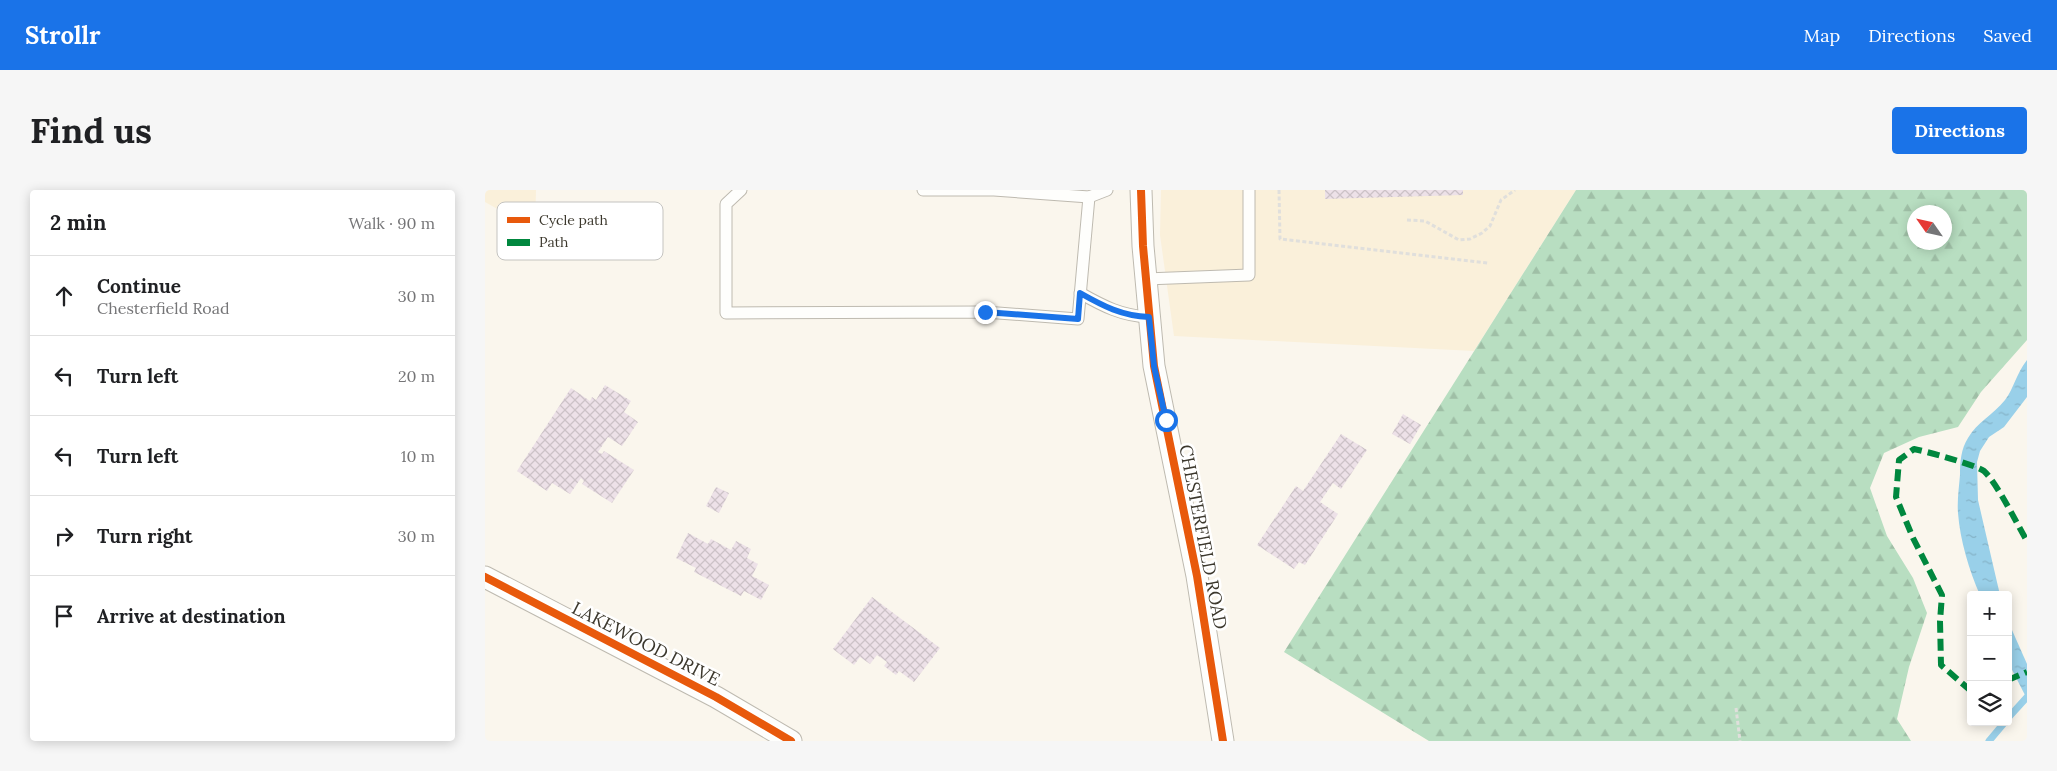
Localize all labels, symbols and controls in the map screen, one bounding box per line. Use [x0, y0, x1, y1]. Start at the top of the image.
text: Strollr [25, 20, 100, 51]
text: Map [1804, 24, 1840, 47]
text: Directions [1868, 24, 1955, 47]
text: Saved [1983, 24, 2032, 47]
button: Directions [1892, 107, 2027, 154]
text: Find us [30, 108, 152, 153]
legend [497, 202, 663, 260]
north arrow [1907, 205, 1952, 250]
text: 2 min [50, 209, 106, 236]
text: Cycle path [539, 211, 608, 229]
text: Walk · 90 m [348, 213, 435, 233]
text: Path [539, 233, 568, 251]
text: Continue [97, 274, 181, 298]
icon: ahead [50, 282, 78, 310]
text: 30 m [398, 286, 435, 306]
text: Chesterfield Road [97, 298, 230, 318]
route end [974, 301, 997, 324]
icon: left [50, 362, 78, 390]
text: Turn left [97, 364, 178, 388]
text: 20 m [398, 366, 435, 386]
route start [1155, 409, 1178, 432]
icon: left [50, 442, 78, 470]
street label: CHESTERFIELD ROAD [1174, 443, 1233, 631]
text: Turn left [97, 444, 178, 468]
text: 10 m [401, 446, 435, 466]
icon: right [50, 522, 78, 550]
text: Turn right [97, 524, 193, 548]
text: 30 m [398, 526, 435, 546]
map controls [1967, 591, 2012, 726]
button: + [1967, 591, 2012, 636]
street label: LAKEWOOD DRIVE [568, 596, 724, 691]
icon: arrive [50, 602, 78, 630]
text: Arrive at destination [97, 604, 286, 628]
button: − [1967, 636, 2012, 681]
button: layers [1967, 681, 2012, 726]

